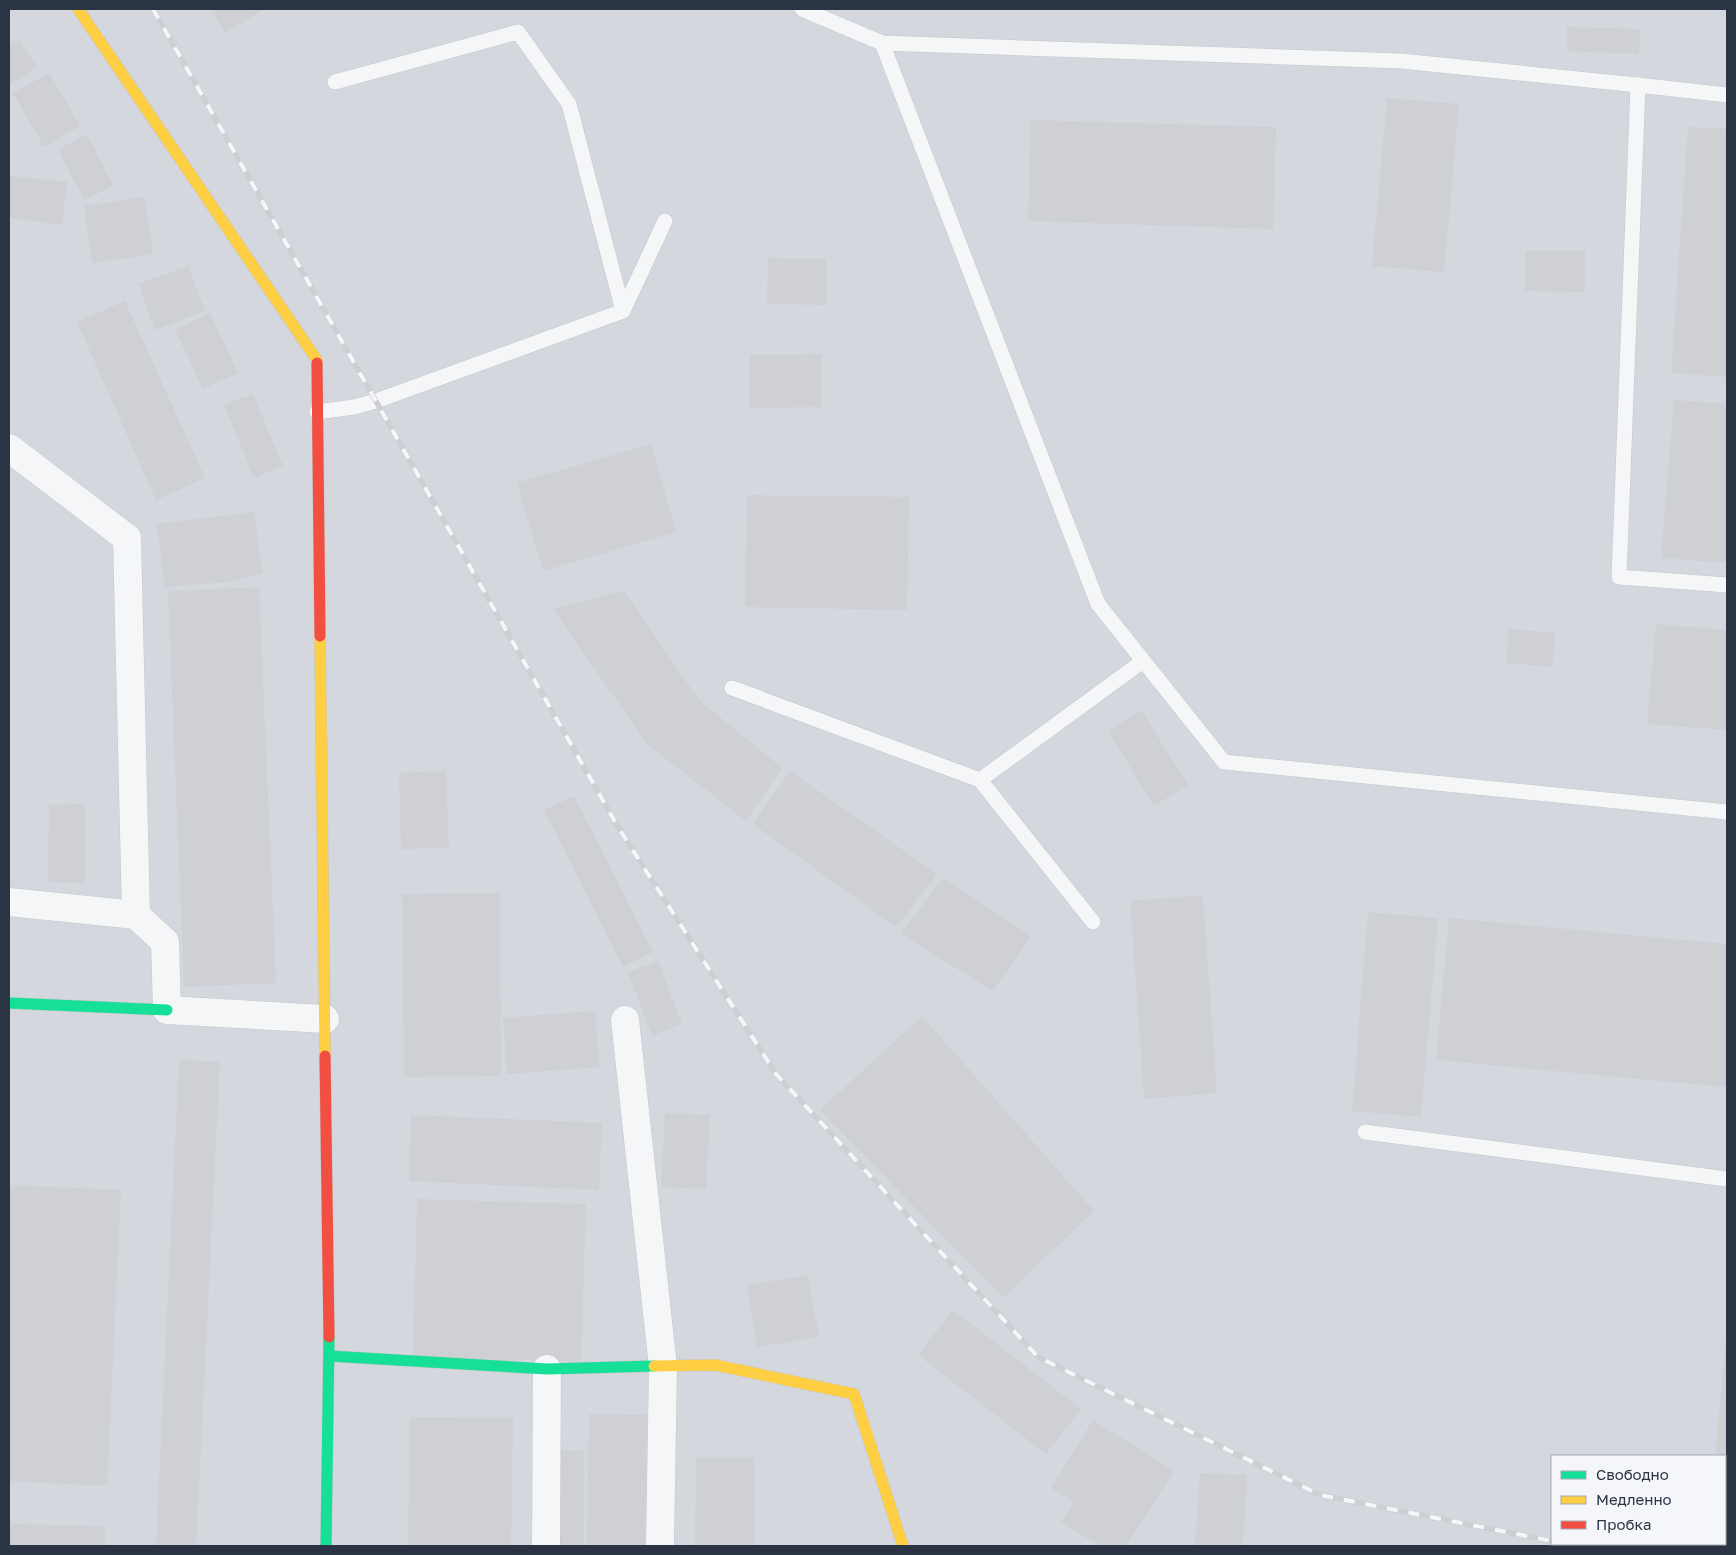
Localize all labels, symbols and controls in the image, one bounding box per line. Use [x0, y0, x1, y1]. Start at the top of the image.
legend [1551, 1455, 1726, 1545]
text: Свободно [1596, 1465, 1669, 1483]
text: Медленно [1596, 1490, 1672, 1508]
text: Пробка [1596, 1515, 1651, 1533]

